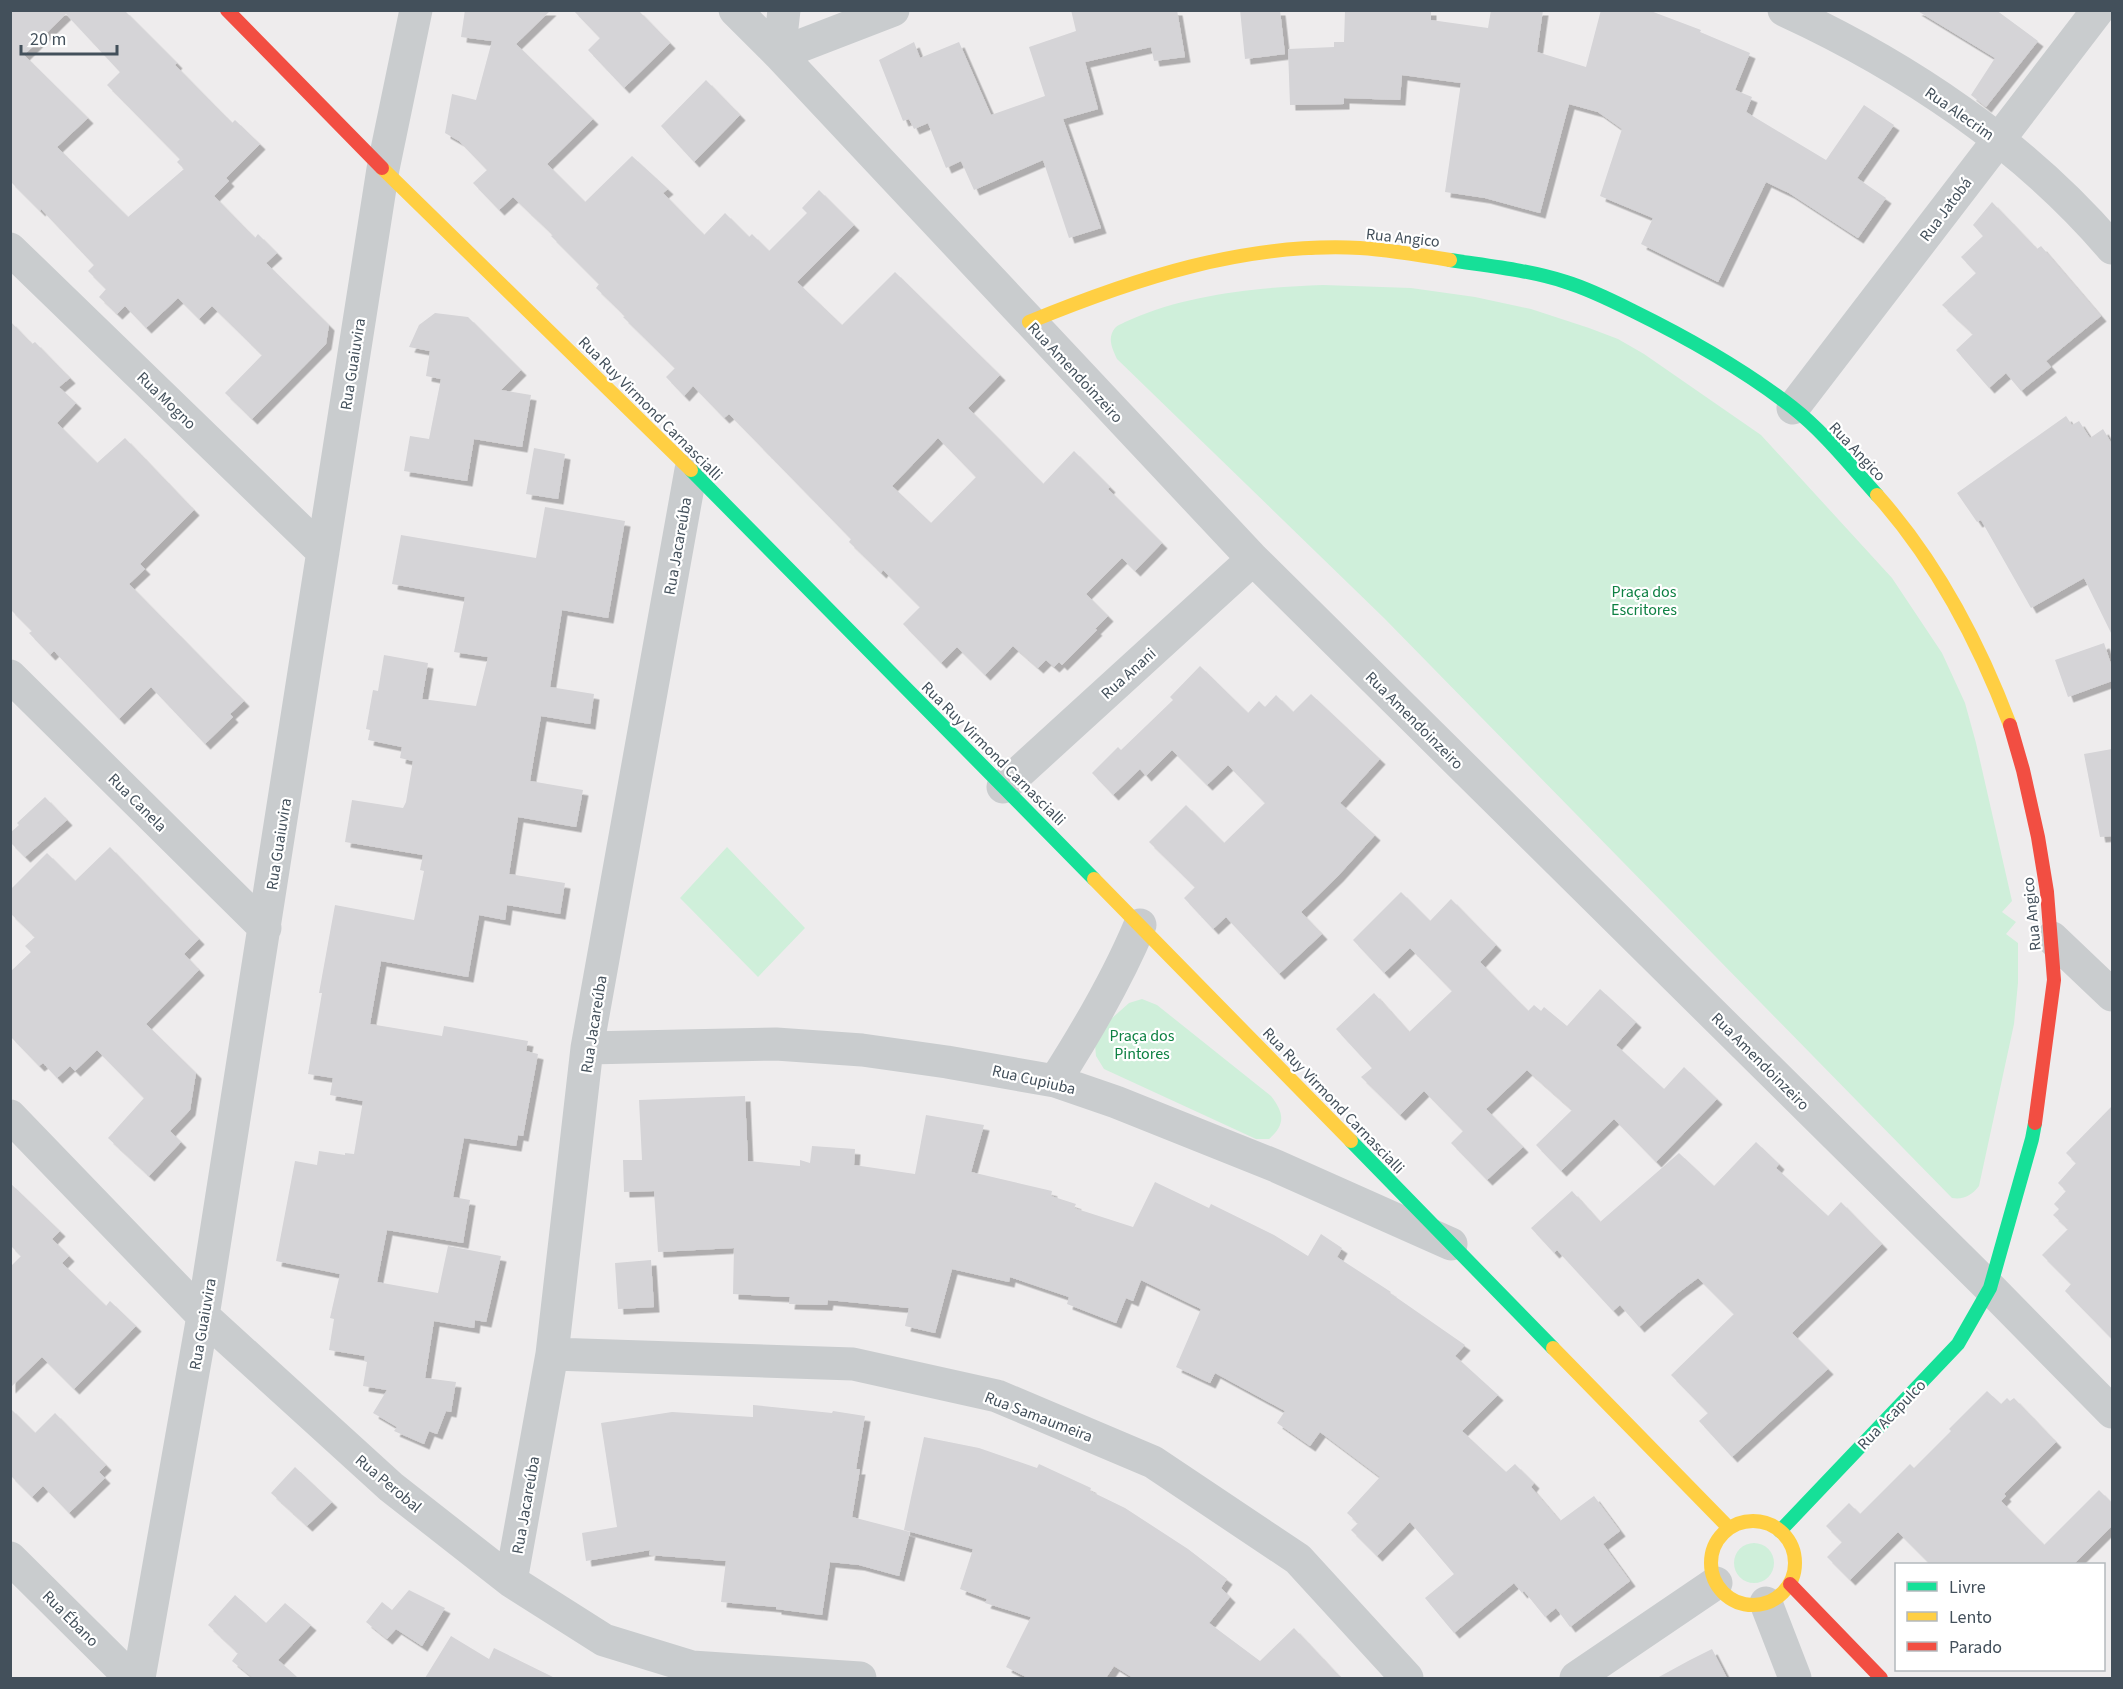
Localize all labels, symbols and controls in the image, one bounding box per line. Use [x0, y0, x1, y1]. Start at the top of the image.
scale bar [21, 18, 117, 56]
text: 20 m [30, 27, 66, 52]
street label: Rua Alecrim [1920, 82, 1998, 146]
street label: Rua Jatobá [1914, 173, 1977, 246]
street label: Rua Angico [1365, 223, 1441, 253]
street label: Rua Guaiuvira [335, 317, 371, 412]
street label: Rua Amendoinzeiro [1023, 317, 1128, 428]
street label: Rua Ruy Virmond Carnascialli [573, 332, 727, 486]
street label: Rua Mogno [132, 367, 201, 435]
street label: Rua Angico [1824, 417, 1891, 486]
street label: Rua Jacareúba [659, 496, 697, 597]
park label: Praça dos Escritores [1611, 581, 1677, 621]
street label: Rua Anani [1096, 643, 1161, 704]
street label: Rua Amendoinzeiro [1360, 667, 1468, 775]
street label: Rua Ruy Virmond Carnascialli [916, 677, 1070, 831]
street label: Rua Canela [103, 768, 172, 837]
street label: Rua Guaiuvira [261, 797, 297, 892]
street label: Rua Angico [2017, 876, 2047, 952]
street label: Rua Jacareúba [575, 974, 613, 1075]
street label: Rua Amendoinzeiro [1706, 1008, 1814, 1116]
street label: Rua Ruy Virmond Carnascialli [1257, 1023, 1409, 1179]
park label: Praça dos Pintores [1110, 1025, 1175, 1065]
street label: Rua Cupiuba [990, 1060, 1078, 1100]
street label: Rua Guaiuvira [184, 1276, 222, 1372]
street label: Rua Acapulco [1852, 1375, 1931, 1455]
street label: Rua Samaumeira [981, 1386, 1096, 1448]
street label: Rua Perobal [350, 1449, 426, 1518]
street label: Rua Jacareúba [507, 1455, 545, 1556]
legend [1895, 1563, 2105, 1671]
text: Livre [1949, 1575, 1986, 1600]
street label: Rua Ébano [37, 1586, 103, 1652]
text: Lento [1949, 1605, 1992, 1630]
text: Parado [1949, 1635, 2002, 1660]

